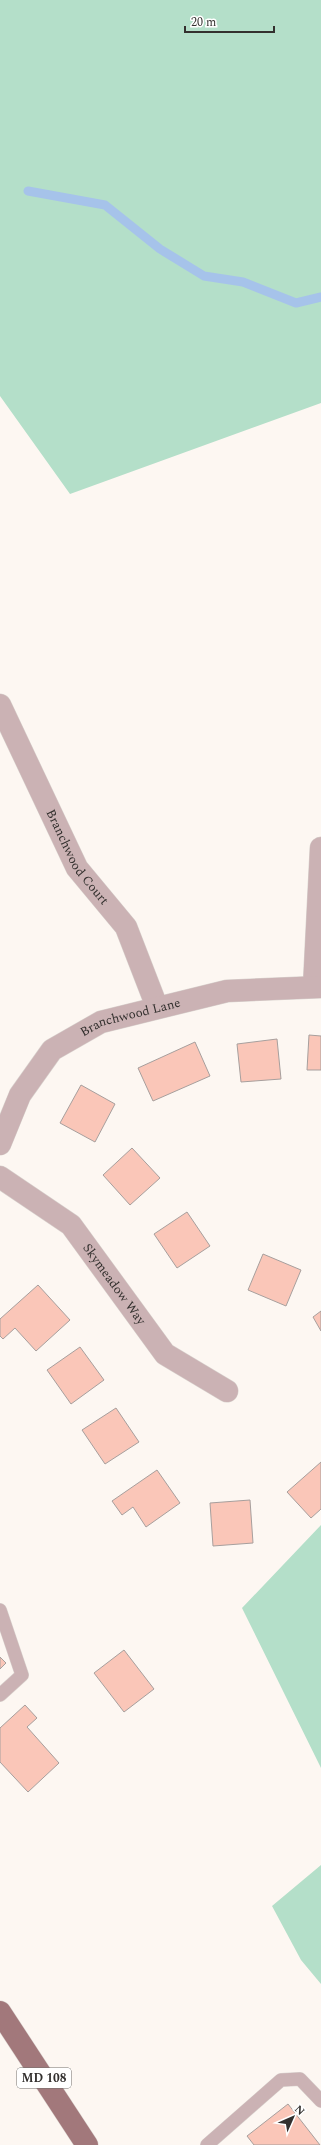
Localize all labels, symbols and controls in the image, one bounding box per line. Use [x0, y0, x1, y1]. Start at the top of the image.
scale bar [185, 8, 274, 34]
text: 20 m [191, 13, 216, 32]
street label: Branchwood Court [41, 806, 114, 910]
street label: Branchwood Lane [76, 993, 183, 1042]
street label: Skymeadow Way [78, 1239, 151, 1330]
road number: MD 108 [17, 2068, 71, 2088]
north arrow [273, 2097, 313, 2137]
text: N [291, 2101, 309, 2119]

